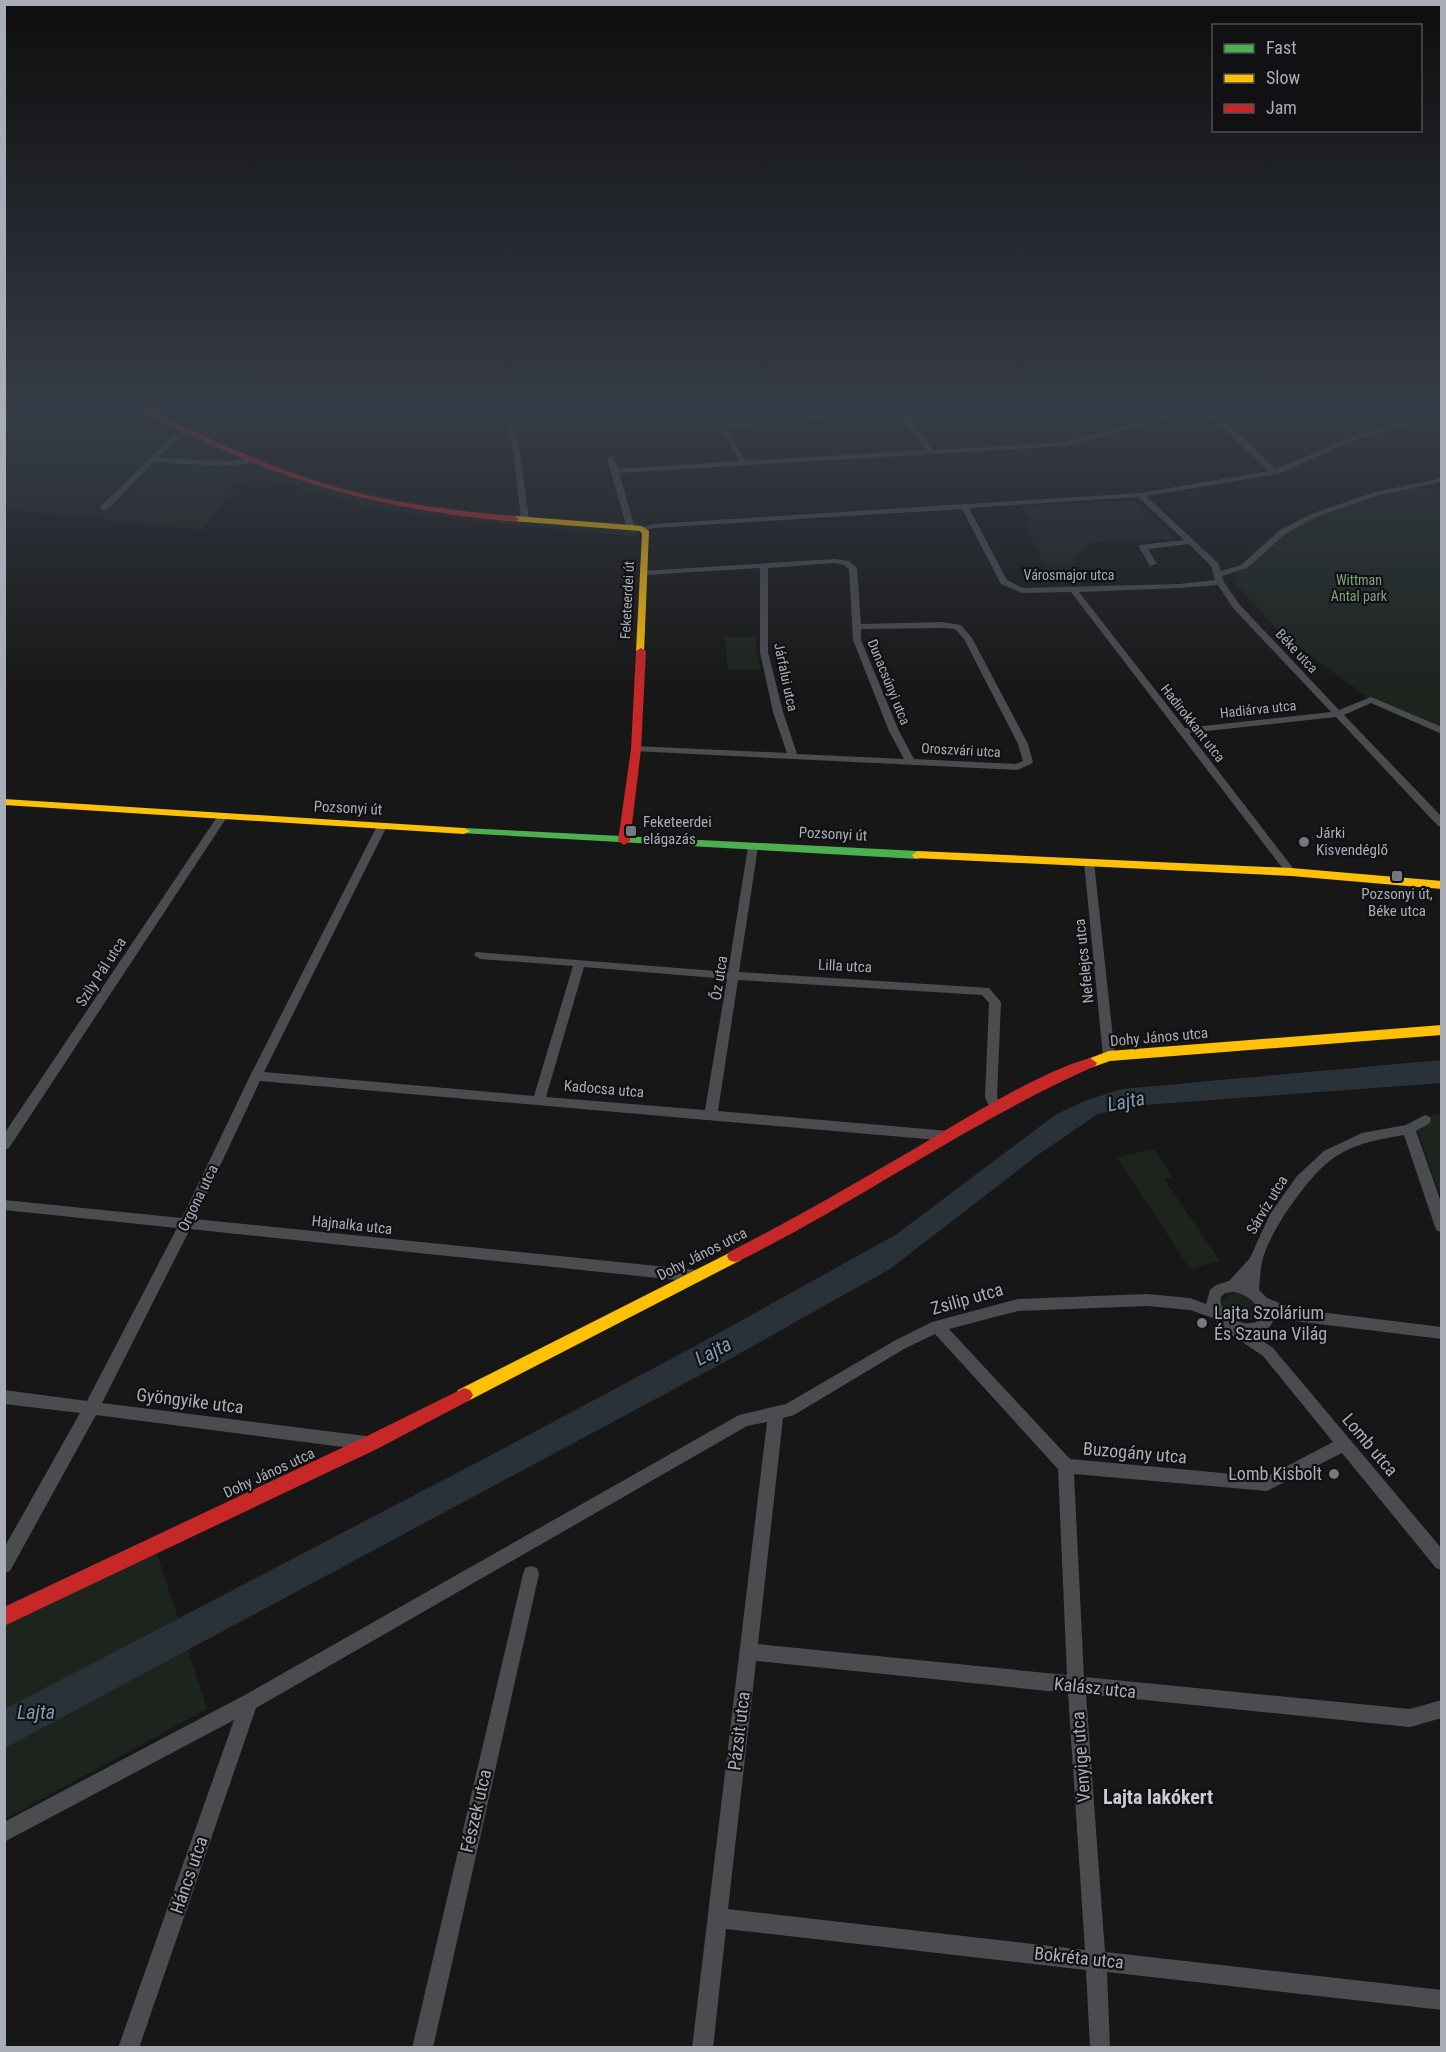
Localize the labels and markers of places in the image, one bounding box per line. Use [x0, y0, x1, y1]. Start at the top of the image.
place label: Feketeerdei elágazás [643, 813, 712, 848]
marker: Feketeerdei elágazás [624, 824, 638, 838]
place label: Járki Kisvendéglő [1316, 824, 1388, 859]
marker: Járki Kisvendéglő [1297, 835, 1311, 849]
marker: Pozsonyi út, Béke utca [1390, 869, 1404, 883]
place label: Pozsonyi út, Béke utca [1361, 885, 1433, 920]
place label: Lajta Szolárium És Szauna Világ [1214, 1302, 1327, 1344]
marker: Lajta Szolárium És Szauna Világ [1195, 1316, 1209, 1330]
place label: Lomb Kisbolt [1228, 1463, 1322, 1484]
marker: Lomb Kisbolt [1327, 1467, 1341, 1481]

